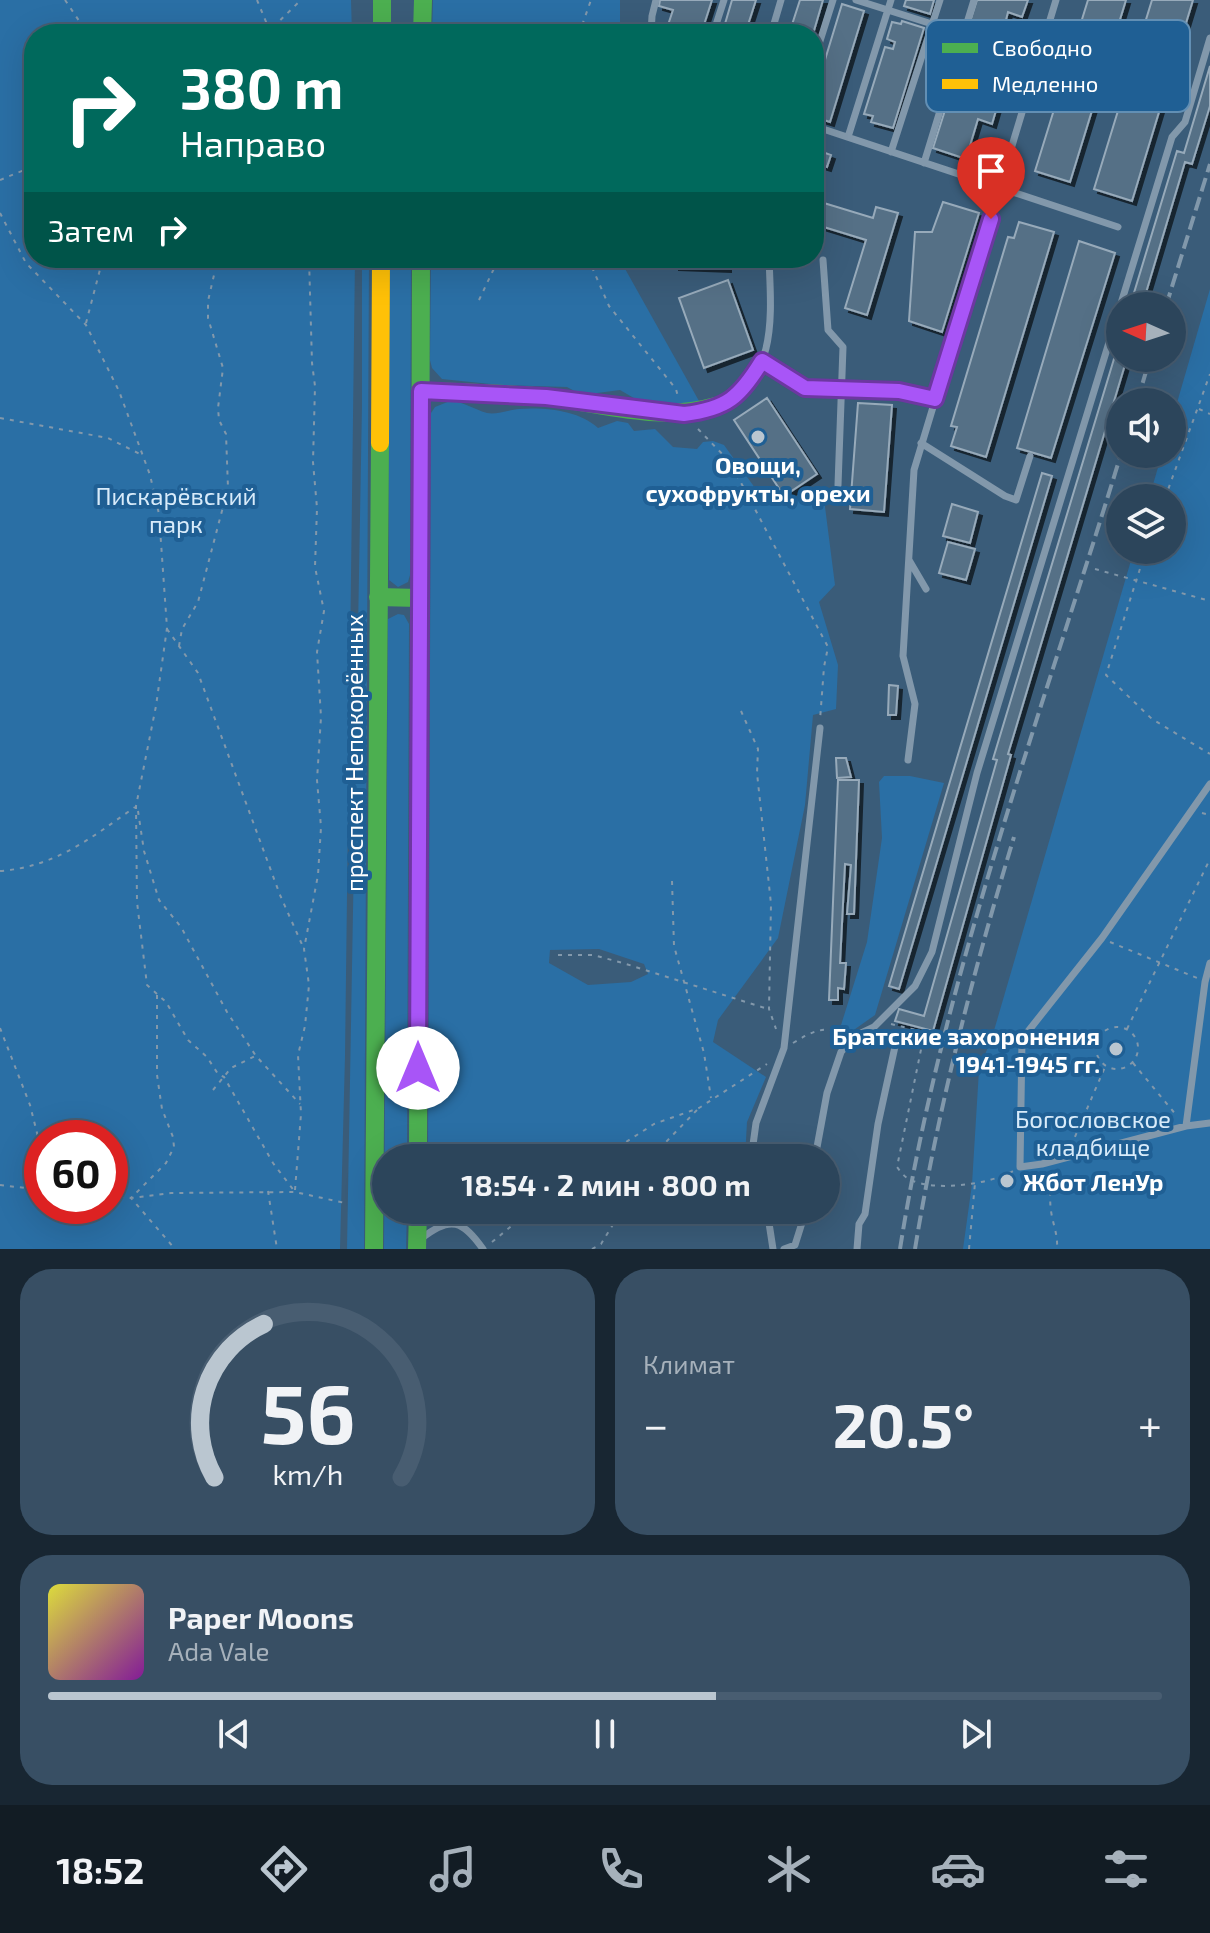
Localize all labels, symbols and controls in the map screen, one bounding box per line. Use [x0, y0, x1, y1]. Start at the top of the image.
legend [926, 20, 1190, 112]
text: Свободно [992, 34, 1092, 60]
text: 380 m [180, 53, 343, 120]
icon: right [48, 56, 152, 160]
text: Медленно [992, 70, 1098, 96]
text: Направо [180, 121, 326, 164]
pin [957, 137, 1025, 219]
icon: arrive [969, 149, 1013, 193]
icon: right [150, 208, 194, 252]
text: Затем [48, 212, 134, 248]
north arrow [1106, 292, 1186, 372]
map controls [1106, 292, 1186, 564]
button: sound [1106, 388, 1186, 468]
marker: Овощи, сухофрукты, орехи [749, 428, 767, 446]
place label: Овощи, сухофрукты, орехи [645, 450, 871, 507]
park label: Пискарёвский парк [95, 481, 257, 538]
button: layers [1106, 484, 1186, 564]
street label: проспект Непокорённых [339, 614, 368, 892]
place label: Братские захоронения 1941-1945 гг. [832, 1021, 1100, 1078]
position arrow [376, 1026, 460, 1110]
marker: Братские захоронения 1941-1945 гг. [1107, 1040, 1125, 1058]
park label: Богословское кладбище [1015, 1104, 1171, 1161]
speed limit sign: 60 [24, 1120, 128, 1224]
text: 18:54 · 2 мин · 800 m [461, 1166, 751, 1202]
place label: Жбот ЛенУр [1023, 1167, 1164, 1196]
marker: Жбот ЛенУр [998, 1172, 1016, 1190]
text: Климат [643, 1348, 735, 1379]
text: 56 [260, 1361, 355, 1461]
text: 20.5° [833, 1388, 974, 1460]
text: − [643, 1397, 669, 1450]
text: + [1138, 1397, 1162, 1450]
text: km/h [272, 1456, 343, 1491]
text: Paper Moons [168, 1599, 354, 1635]
text: Ada Vale [168, 1635, 270, 1666]
icon: previous [212, 1712, 256, 1756]
icon: pause [583, 1712, 627, 1756]
icon: next [954, 1712, 998, 1756]
icon: directions [256, 1841, 312, 1897]
icon: music [425, 1841, 481, 1897]
icon: phone [593, 1841, 649, 1897]
icon: climate [761, 1841, 817, 1897]
icon: car [930, 1841, 986, 1897]
icon: filters [1098, 1841, 1154, 1897]
text: 18:52 [56, 1848, 144, 1891]

